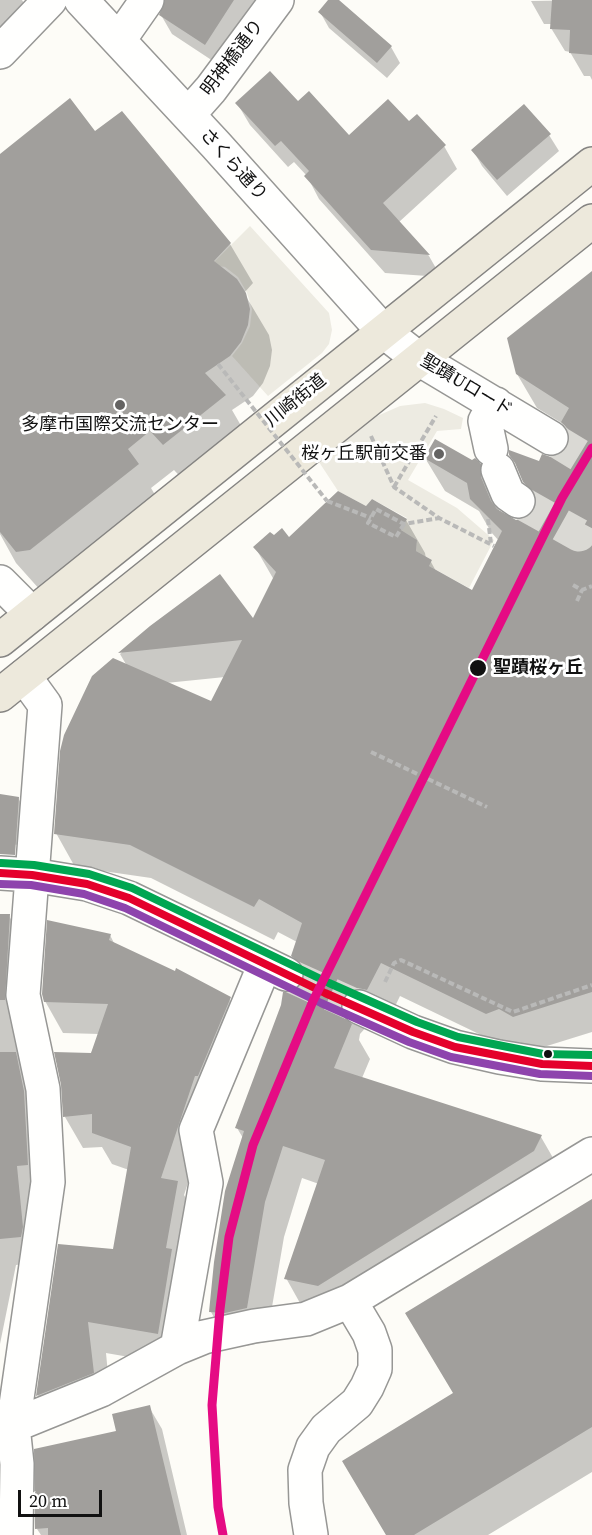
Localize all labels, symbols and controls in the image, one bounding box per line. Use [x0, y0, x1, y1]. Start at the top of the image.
street label: 明神橋通り [197, 16, 269, 100]
street label: さくら通り [195, 124, 271, 206]
street label: 聖蹟Uロード [416, 350, 516, 422]
street label: 川崎街道 [261, 370, 331, 432]
marker: 多摩市国際交流センター [113, 398, 127, 412]
place label: 多摩市国際交流センター [21, 414, 219, 436]
place label: 桜ヶ丘駅前交番 [301, 443, 427, 465]
marker: 桜ヶ丘駅前交番 [432, 447, 446, 461]
place label: 聖蹟桜ヶ丘 [493, 657, 583, 679]
marker: 聖蹟桜ヶ丘 [468, 658, 488, 678]
unlabelled marker [542, 1048, 554, 1060]
scale bar [21, 1478, 105, 1516]
text: 20 m [29, 1488, 67, 1513]

